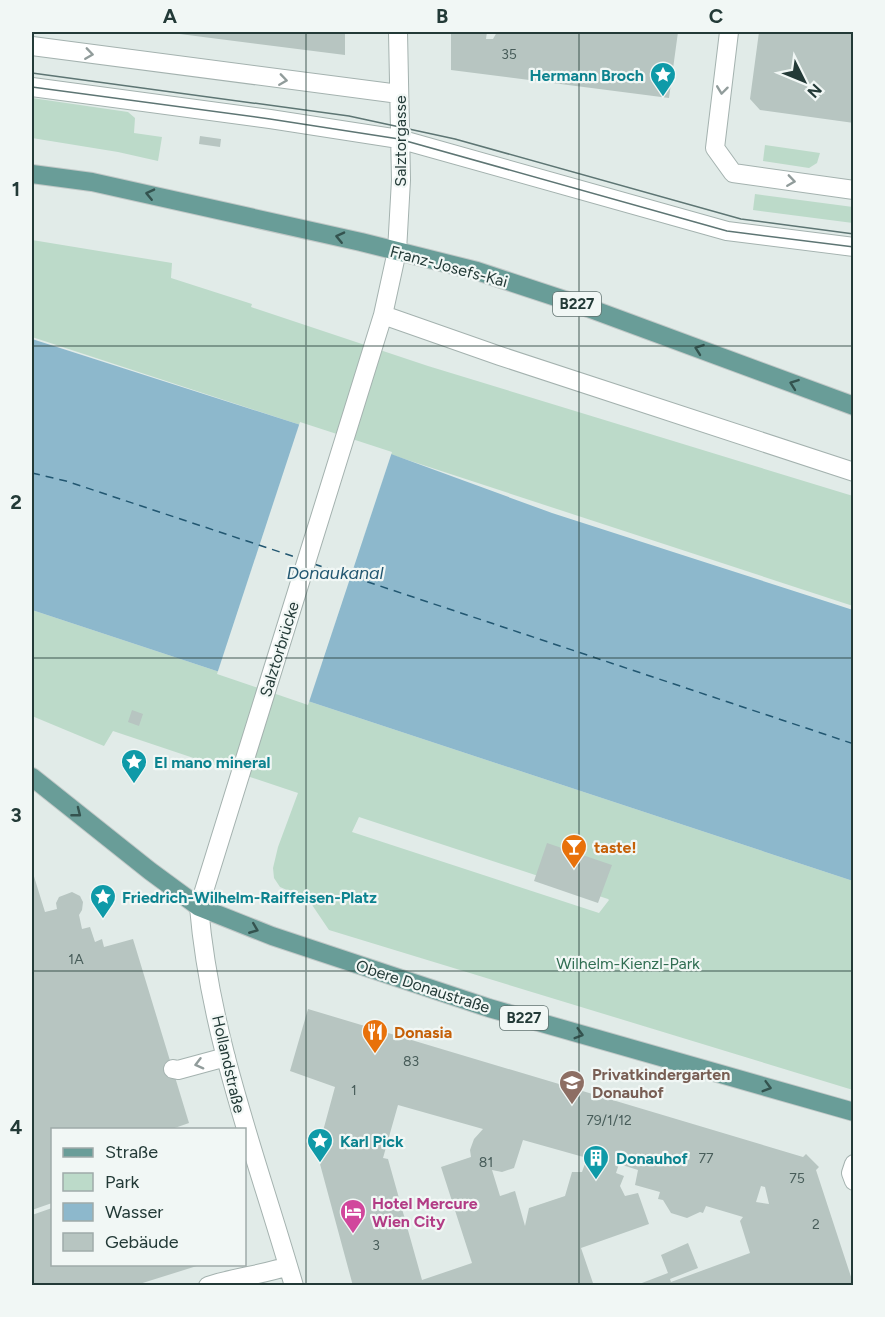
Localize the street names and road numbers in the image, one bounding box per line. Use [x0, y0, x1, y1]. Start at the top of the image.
street label: Salztorgasse [391, 95, 410, 187]
street label: Franz-Josefs-Kai [388, 242, 510, 291]
road number: B227 [553, 292, 601, 316]
street label: Salztorbrücke [256, 599, 303, 699]
street label: Obere Donaustraße [353, 956, 492, 1017]
road number: B227 [500, 1006, 548, 1030]
street label: Hollandstraße [208, 1013, 249, 1115]

